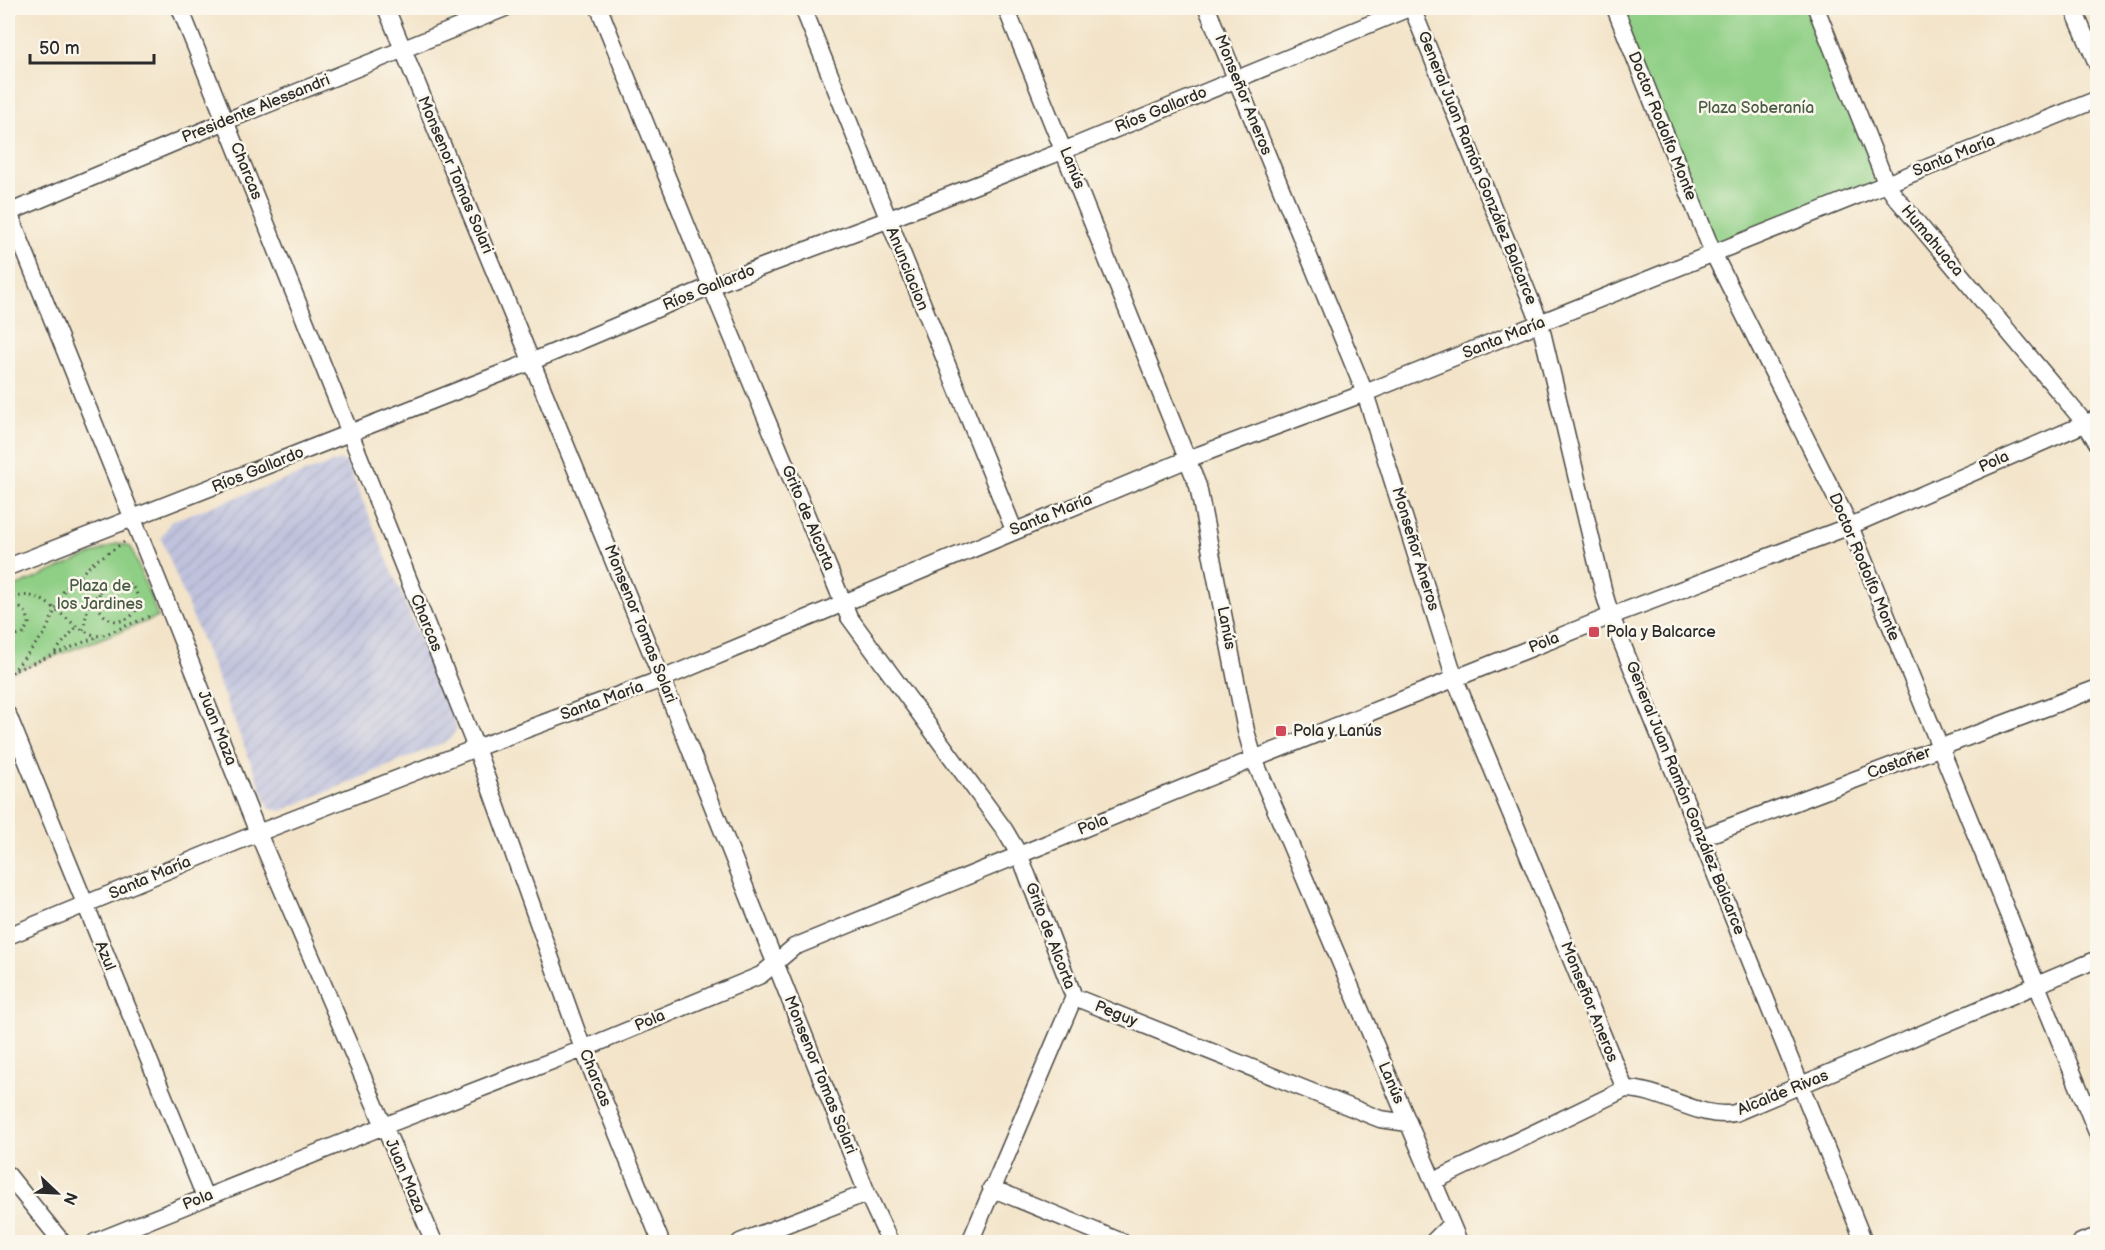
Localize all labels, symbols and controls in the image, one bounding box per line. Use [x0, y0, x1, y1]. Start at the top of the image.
scale bar [30, 27, 154, 65]
street label: General Juan Ramón González Balcarce [1413, 28, 1541, 308]
street label: Monseñor Aneros [1210, 32, 1276, 158]
text: 50 m [39, 38, 80, 59]
street label: Doctor Rodolfo Monte [1623, 49, 1701, 204]
street label: Presidente Alessandri [179, 71, 333, 147]
street label: Ríos Gallardo [1112, 83, 1210, 137]
street label: Monsenor Tomas Solari [413, 93, 497, 257]
park label: Plaza Soberanía [1698, 99, 1814, 118]
street label: Santa María [1910, 131, 1998, 181]
street label: Charcas [226, 140, 266, 203]
street label: Lanús [1055, 144, 1089, 192]
street label: Humahuaca [1897, 201, 1967, 281]
street label: Anunciacion [882, 224, 932, 314]
street label: Ríos Gallardo [660, 261, 758, 315]
street label: Santa María [1460, 313, 1548, 363]
street label: Ríos Gallardo [209, 443, 307, 497]
street label: Pola [1976, 447, 2012, 477]
street label: Grito de Alcorta [777, 462, 839, 574]
street label: Monseñor Aneros [1387, 485, 1443, 613]
street label: Santa María [1007, 490, 1095, 540]
street label: Doctor Rodolfo Monte [1824, 490, 1904, 644]
street label: Monsenor Tomas Solari [600, 542, 680, 706]
park label: Plaza de los Jardines [57, 577, 143, 614]
street label: Charcas [406, 592, 446, 655]
street label: Lanús [1213, 605, 1239, 651]
place label: Pola y Balcarce [1606, 623, 1716, 642]
marker: Pola y Balcarce [1587, 625, 1601, 639]
street label: Pola [1526, 628, 1562, 658]
street label: General Juan Ramón González Balcarce [1621, 658, 1749, 938]
street label: Santa María [558, 677, 646, 725]
street label: Juan Maza [193, 688, 241, 768]
place label: Pola y Lanús [1293, 722, 1382, 741]
marker: Pola y Lanús [1274, 724, 1288, 738]
street label: Castañer [1865, 743, 1934, 783]
street label: Pola [1075, 810, 1111, 840]
street label: Santa María [106, 852, 194, 904]
street label: Grito de Alcorta [1021, 880, 1079, 992]
street label: Azul [91, 939, 119, 973]
street label: Monseñor Aneros [1556, 939, 1622, 1065]
street label: Monsenor Tomas Solari [780, 993, 860, 1157]
street label: Peguy [1092, 997, 1141, 1031]
street label: Pola [632, 1006, 668, 1036]
street label: Charcas [575, 1047, 615, 1110]
street label: Lanús [1374, 1059, 1408, 1107]
street label: Alcalde Rivas [1735, 1066, 1831, 1120]
street label: Juan Maza [381, 1136, 429, 1216]
north arrow [27, 1163, 87, 1223]
street label: Pola [180, 1185, 216, 1215]
text: N [58, 1189, 81, 1208]

